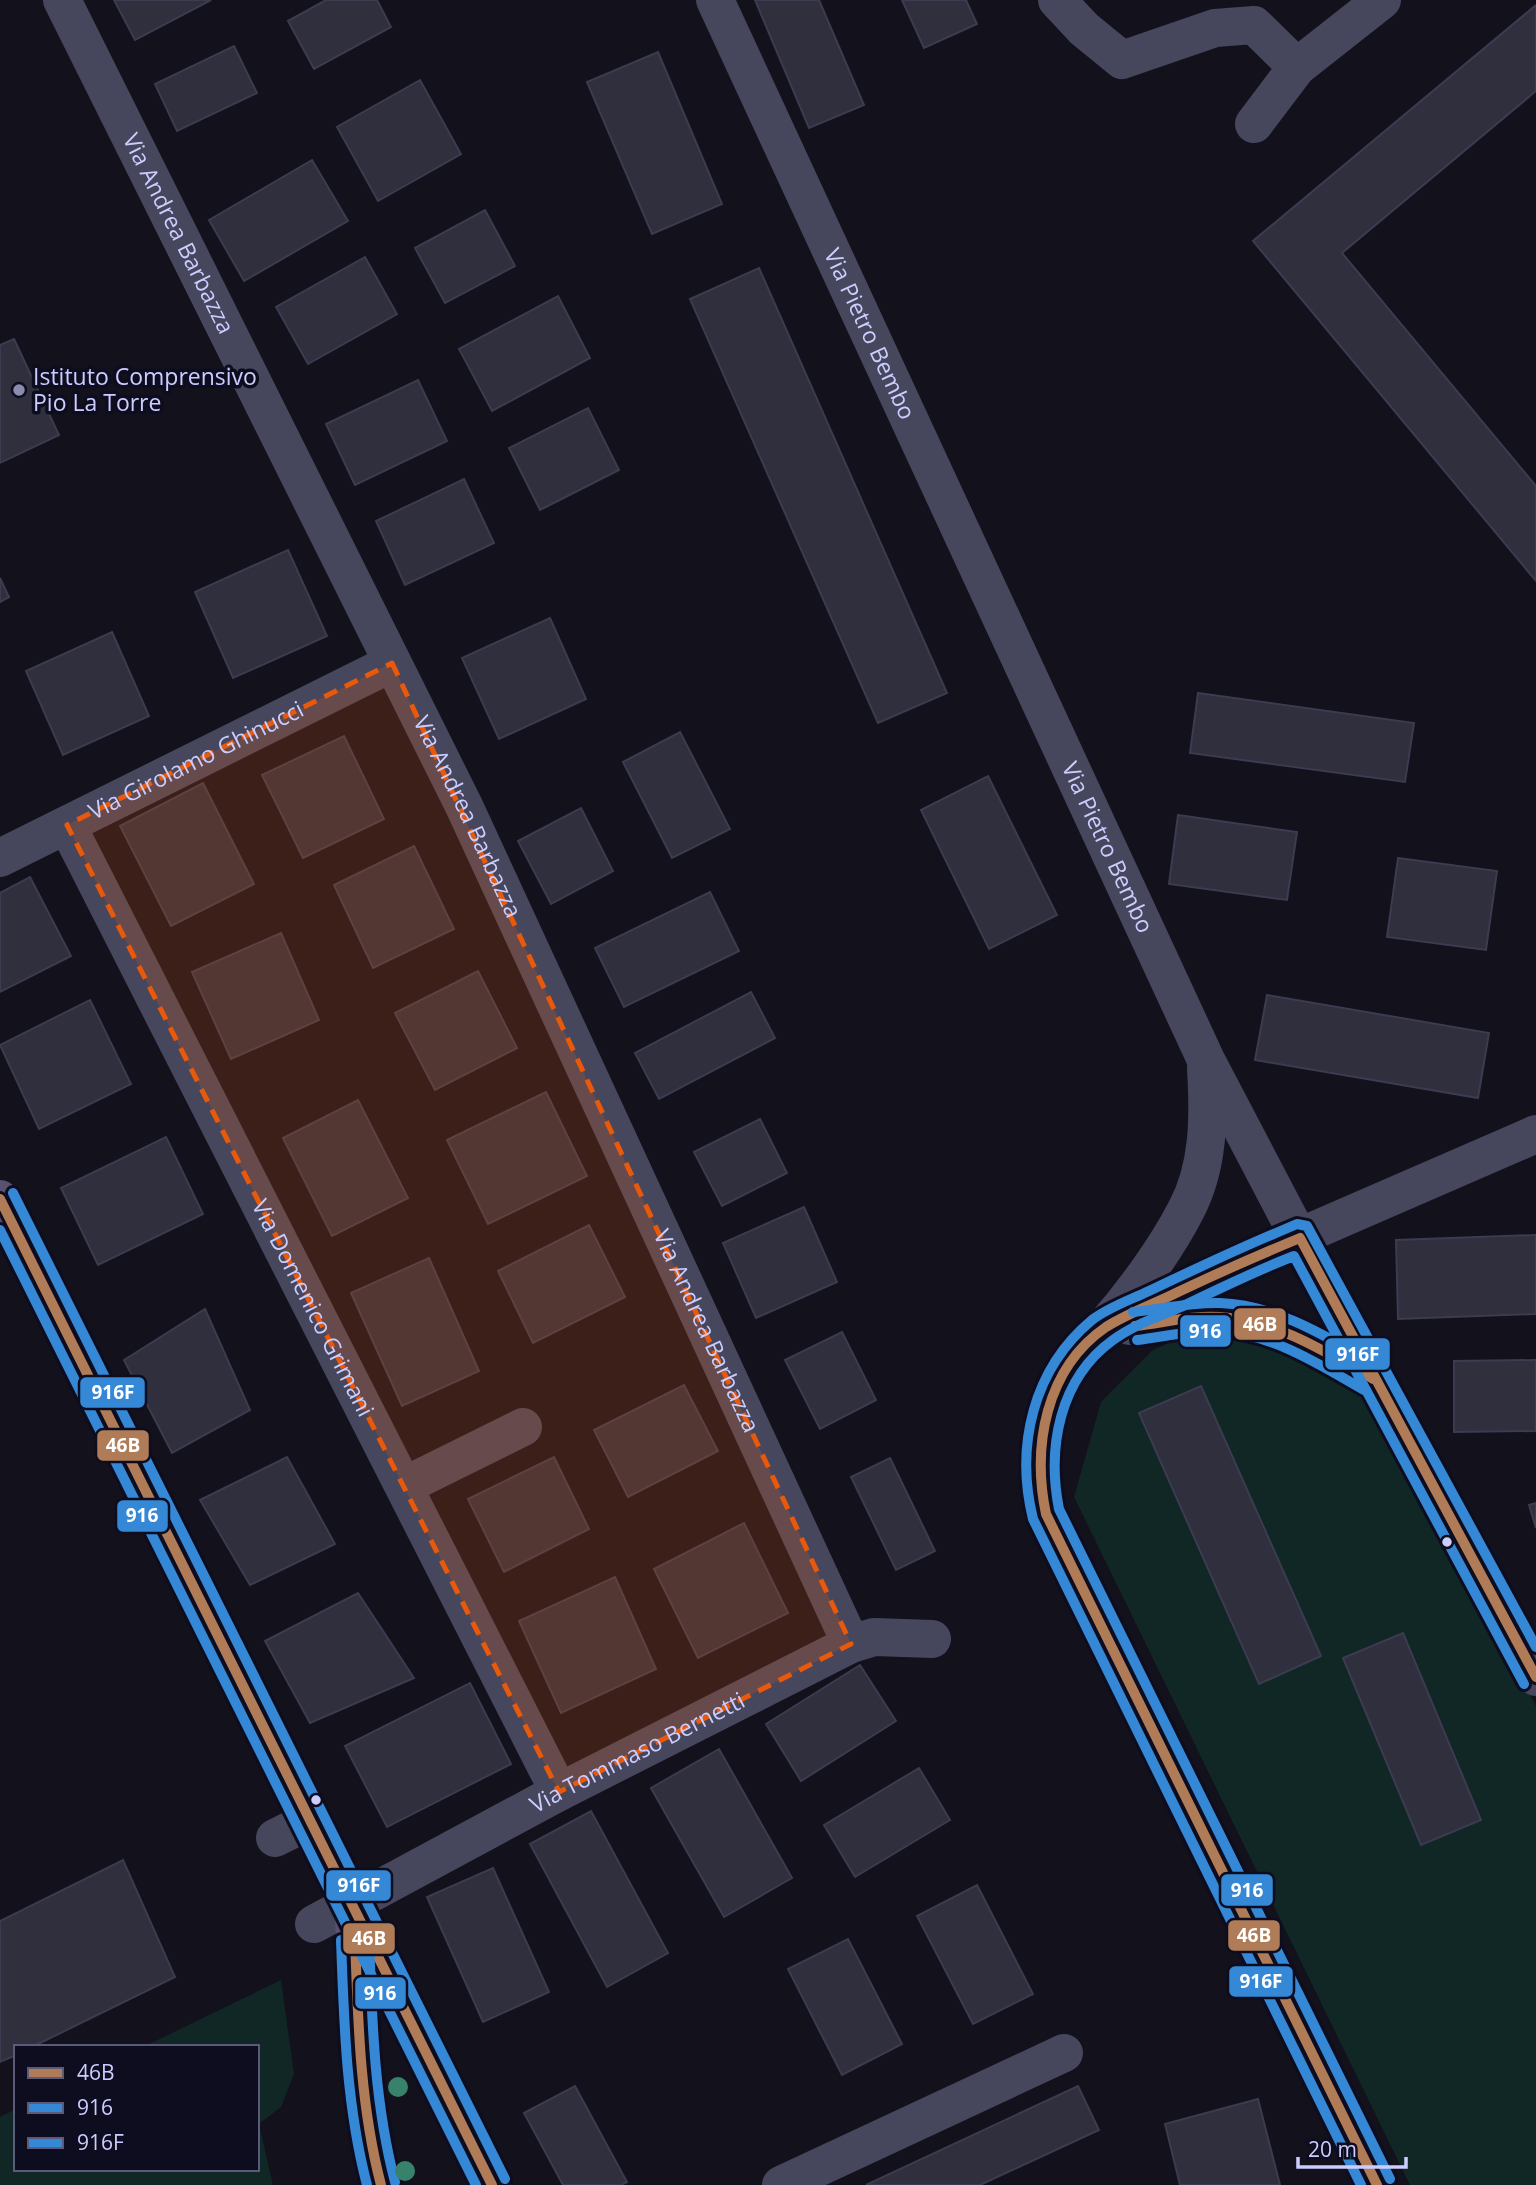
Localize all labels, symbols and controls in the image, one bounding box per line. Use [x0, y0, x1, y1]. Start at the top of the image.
street label: Via Andrea Barbazza [116, 127, 243, 339]
street label: Via Pietro Bembo [817, 243, 924, 424]
place label: Istituto Comprensivo Pio La Torre [33, 360, 257, 418]
marker: Istituto Comprensivo Pio La Torre [11, 382, 27, 398]
street label: Via Girolamo Ghinucci [83, 693, 309, 827]
street label: Via Andrea Barbazza [406, 710, 530, 923]
street label: Via Pietro Bembo [1055, 756, 1162, 938]
street label: Via Domenico Grimani [245, 1193, 382, 1422]
street label: Via Andrea Barbazza [647, 1224, 768, 1437]
line badge: 46B [1233, 1307, 1287, 1341]
text: 46B [1243, 1311, 1277, 1337]
line badge: 916 [1179, 1314, 1232, 1348]
text: 916 [1189, 1318, 1221, 1344]
line badge: 916F [1324, 1337, 1391, 1371]
text: 916F [1336, 1341, 1380, 1367]
line badge: 916F [79, 1376, 146, 1409]
text: 916F [91, 1379, 135, 1405]
line badge: 46B [96, 1429, 150, 1462]
text: 46B [106, 1432, 140, 1458]
line badge: 916 [116, 1499, 169, 1533]
text: 916 [126, 1502, 158, 1528]
unlabelled marker [1440, 1535, 1454, 1549]
street label: Via Tommaso Bernetti [524, 1684, 750, 1820]
unlabelled marker [309, 1793, 323, 1807]
line badge: 916F [325, 1869, 392, 1902]
text: 916F [337, 1872, 381, 1898]
line badge: 916 [1220, 1873, 1274, 1907]
text: 916 [1231, 1877, 1263, 1903]
line badge: 46B [1227, 1919, 1281, 1952]
line badge: 46B [342, 1922, 396, 1955]
text: 46B [1237, 1922, 1271, 1948]
text: 46B [352, 1925, 386, 1951]
line badge: 916F [1228, 1965, 1294, 1998]
text: 916F [1239, 1968, 1283, 1994]
line badge: 916 [354, 1976, 407, 2010]
text: 916 [364, 1980, 396, 2006]
legend [14, 2045, 259, 2171]
text: 46B [77, 2058, 115, 2086]
text: 916 [77, 2093, 113, 2121]
scale bar [1298, 2126, 1406, 2170]
text: 916F [77, 2128, 124, 2156]
text: 20 m [1308, 2135, 1357, 2163]

